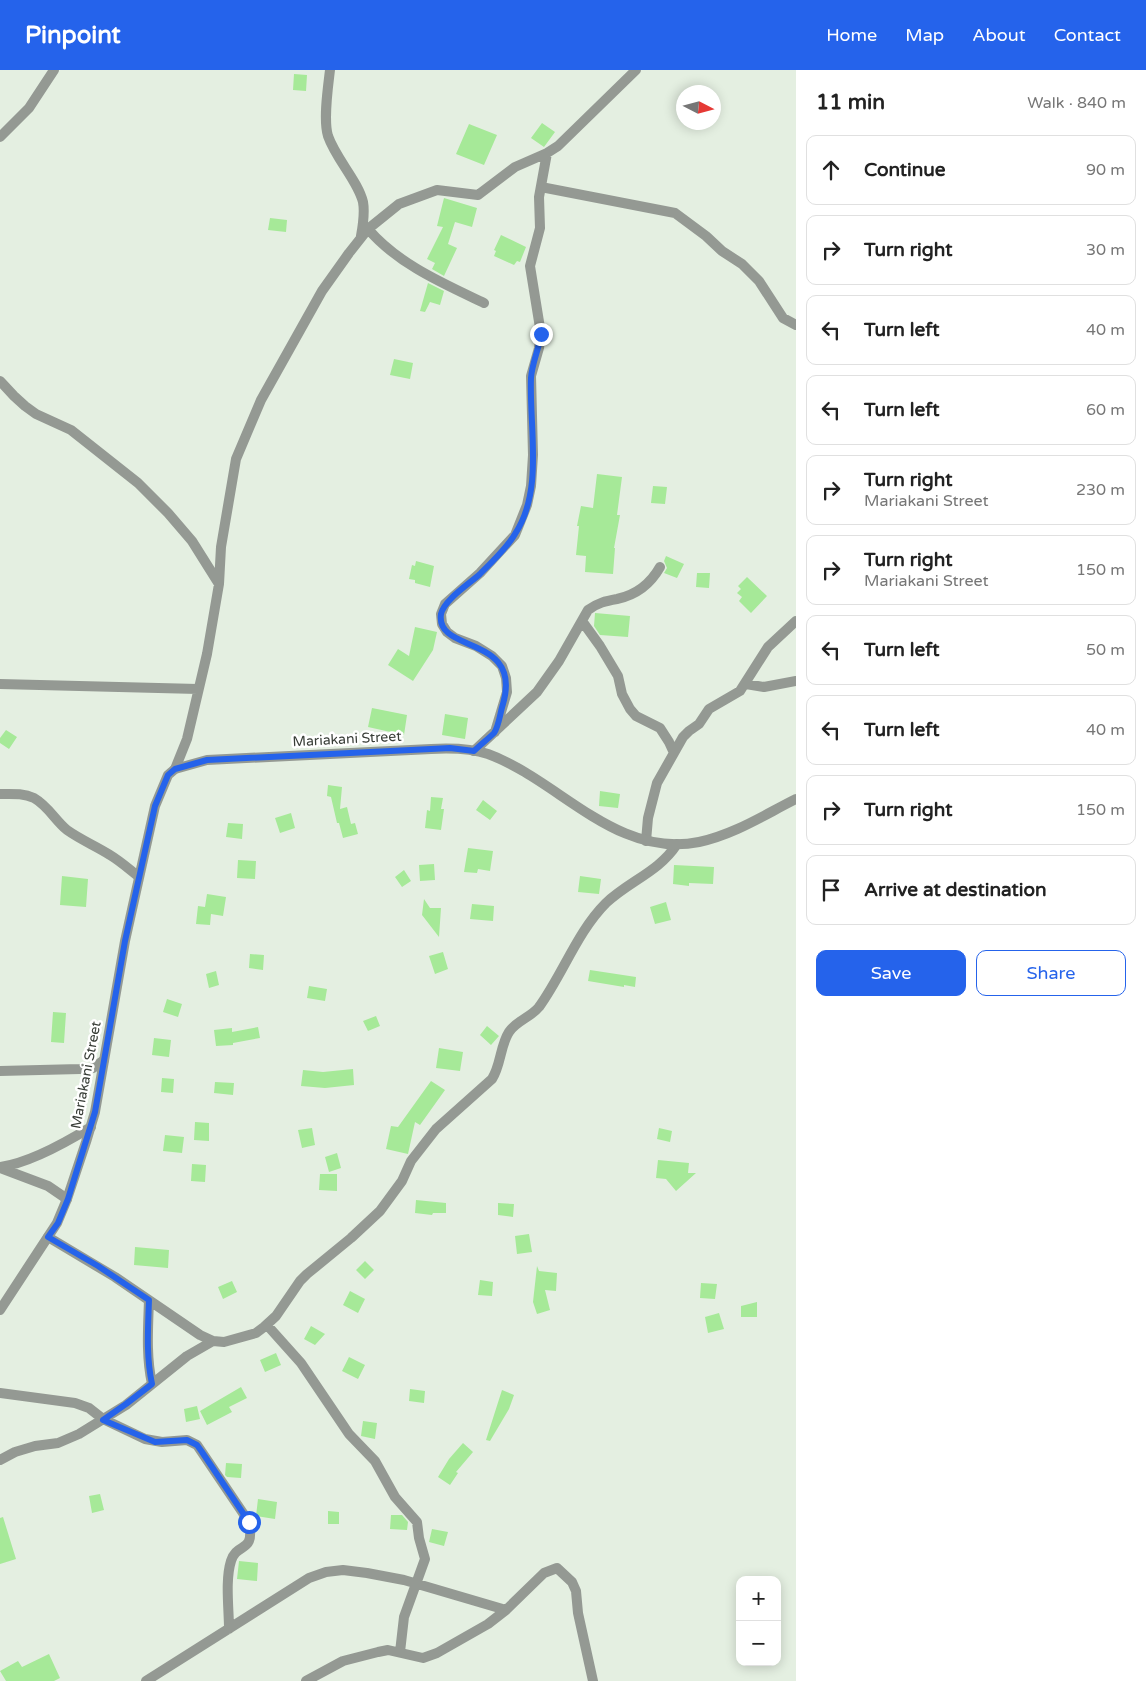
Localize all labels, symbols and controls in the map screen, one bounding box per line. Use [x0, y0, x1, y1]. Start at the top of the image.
text: Pinpoint [25, 21, 121, 50]
text: Home [826, 24, 877, 46]
text: Map [905, 24, 944, 46]
text: About [972, 24, 1026, 46]
text: Contact [1054, 24, 1121, 46]
north arrow [676, 85, 721, 130]
text: 11 min [816, 90, 885, 115]
text: Walk · 840 m [1027, 93, 1126, 113]
icon: ahead [817, 156, 845, 184]
text: Continue [864, 159, 946, 181]
text: 90 m [1086, 160, 1125, 180]
icon: right [817, 236, 845, 264]
text: Turn right [864, 239, 952, 261]
text: 30 m [1086, 240, 1125, 260]
icon: left [817, 316, 845, 344]
text: Turn left [864, 319, 940, 341]
text: 40 m [1086, 320, 1125, 340]
route end [530, 323, 553, 346]
icon: left [817, 396, 845, 424]
text: Turn left [864, 399, 940, 421]
text: 60 m [1086, 400, 1125, 420]
text: Turn right [864, 469, 952, 491]
icon: right [817, 476, 845, 504]
text: 230 m [1076, 480, 1125, 500]
text: Mariakani Street [864, 491, 989, 511]
text: Turn right [864, 549, 952, 571]
icon: right [817, 556, 845, 584]
text: 150 m [1076, 560, 1125, 580]
text: Mariakani Street [864, 571, 989, 591]
icon: left [817, 636, 845, 664]
text: Turn left [864, 639, 940, 661]
text: 50 m [1086, 640, 1125, 660]
icon: left [817, 716, 845, 744]
text: Turn left [864, 719, 940, 741]
text: 40 m [1086, 720, 1125, 740]
street label: Mariakani Street [292, 728, 403, 750]
icon: right [817, 796, 845, 824]
text: Turn right [864, 799, 952, 821]
text: 150 m [1076, 800, 1125, 820]
icon: arrive [817, 876, 845, 904]
text: Arrive at destination [864, 879, 1047, 901]
button: Save [816, 950, 966, 996]
button: Share [976, 950, 1126, 996]
street label: Mariakani Street [67, 1019, 105, 1130]
route start [238, 1511, 261, 1534]
map controls [736, 1576, 781, 1666]
button: + [736, 1576, 781, 1621]
button: − [736, 1621, 781, 1666]

